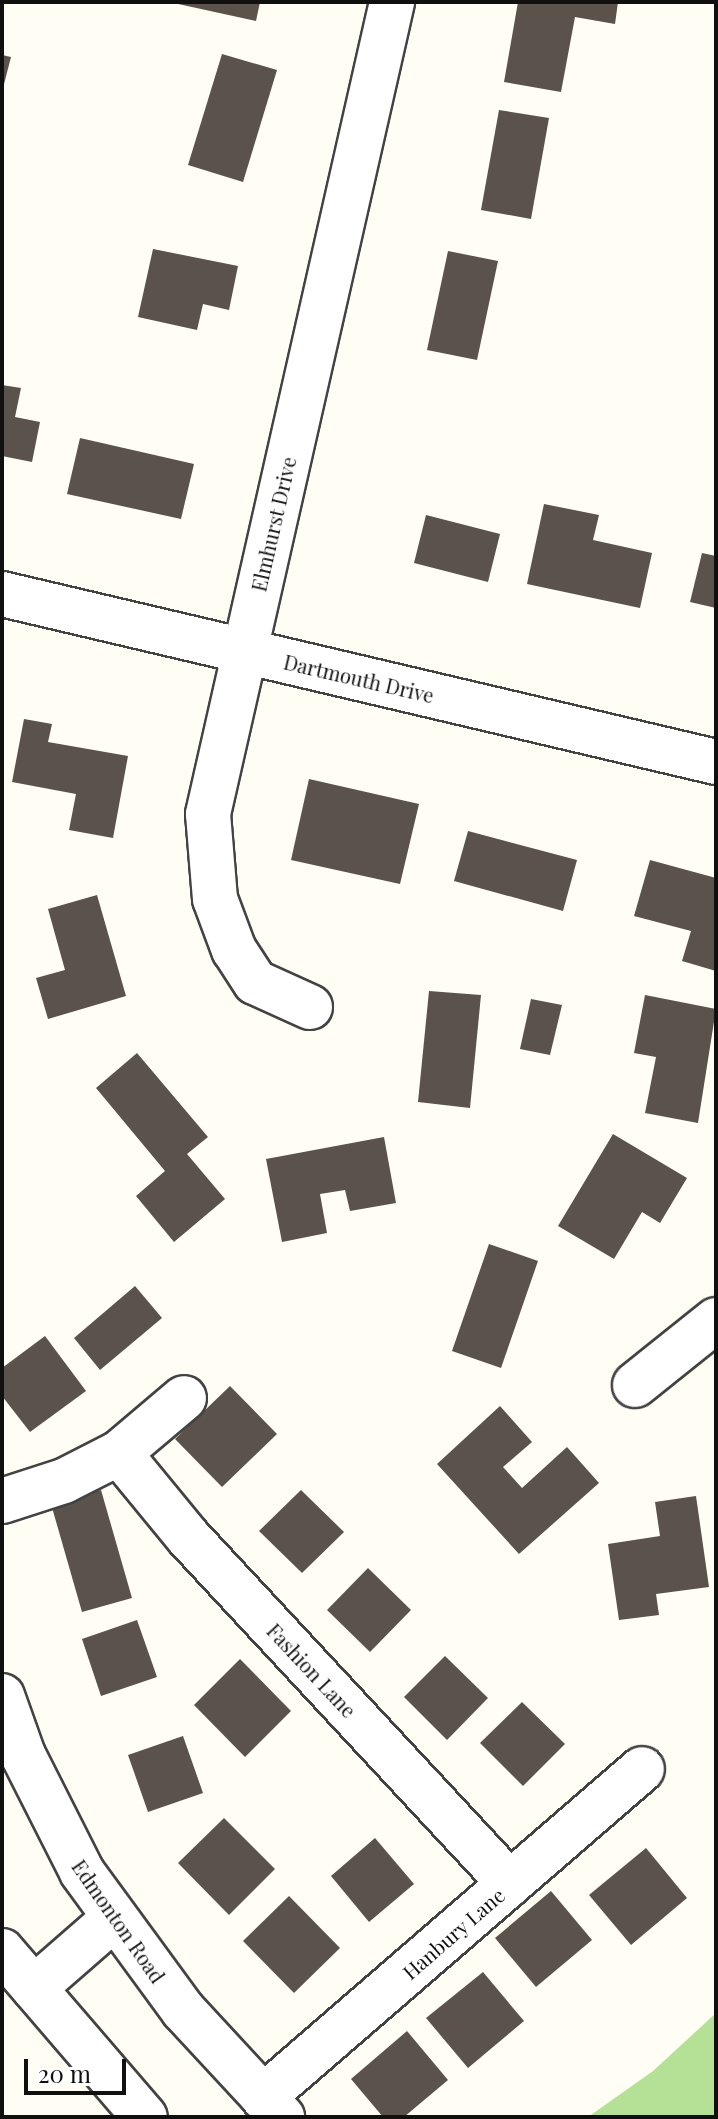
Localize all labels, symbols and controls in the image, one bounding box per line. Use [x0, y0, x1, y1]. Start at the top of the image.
street label: Elmhurst Drive [246, 454, 300, 594]
street label: Dartmouth Drive [282, 649, 436, 707]
street label: Fashion Lane [263, 1618, 361, 1722]
street label: Edmonton Road [68, 1855, 170, 1987]
street label: Hanbury Lane [397, 1882, 509, 1984]
scale bar [28, 2043, 130, 2093]
text: 20 m [38, 2057, 91, 2089]

